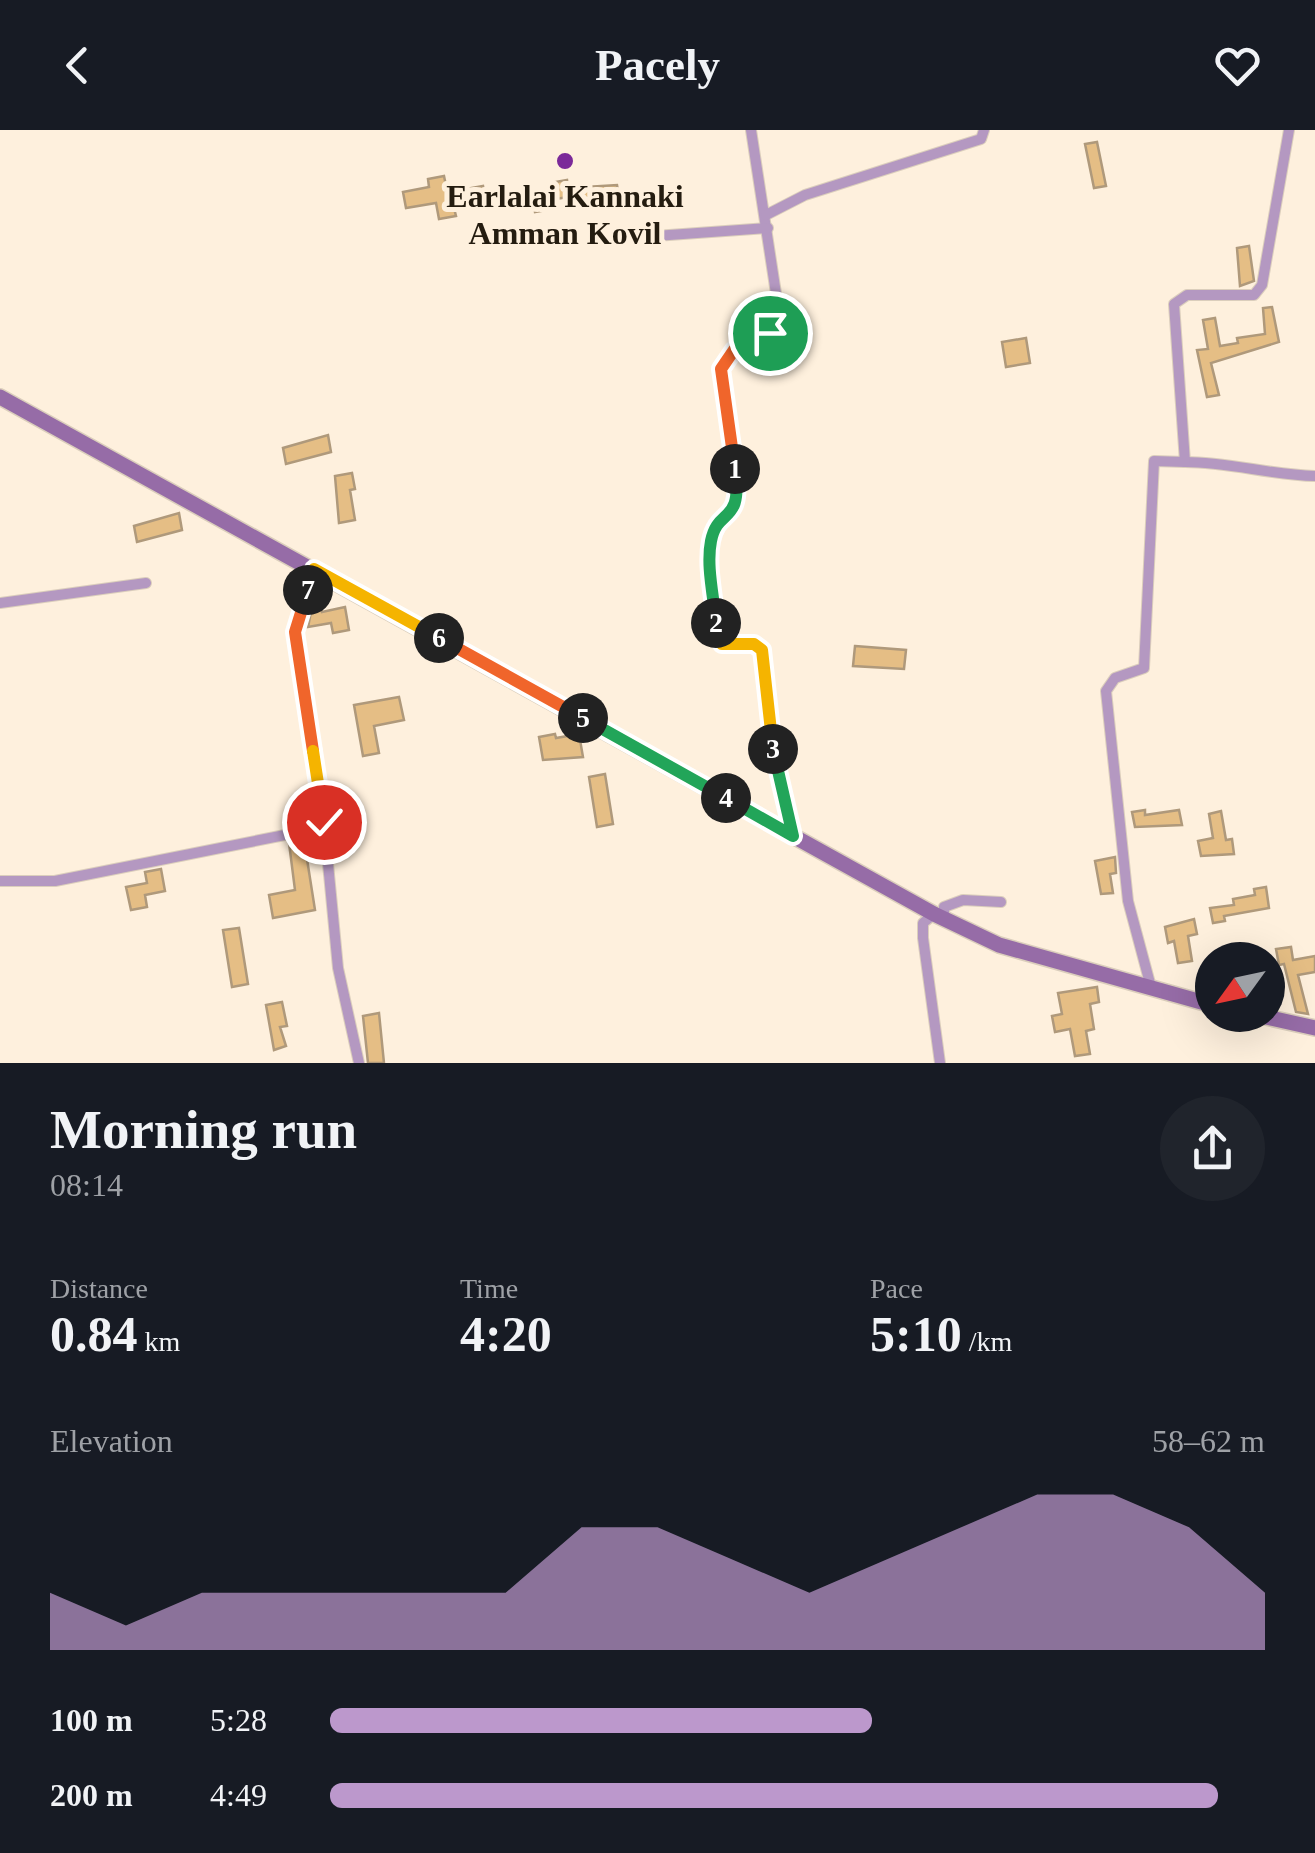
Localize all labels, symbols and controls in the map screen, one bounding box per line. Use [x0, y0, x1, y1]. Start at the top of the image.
icon: back [50, 38, 105, 93]
icon: heart [1210, 38, 1265, 93]
text: Pacely [595, 40, 720, 90]
marker: Earlalai Kannaki Amman Kovil [554, 150, 576, 172]
place label: Earlalai Kannaki Amman Kovil [446, 178, 684, 251]
pin [728, 291, 813, 376]
icon: arrive [743, 306, 798, 361]
pin: 1 [710, 444, 760, 494]
text: 1 [728, 453, 742, 484]
pin: 7 [283, 565, 333, 615]
text: 7 [301, 574, 315, 605]
pin: 2 [691, 598, 741, 648]
text: 2 [709, 607, 723, 638]
pin: 6 [414, 613, 464, 663]
text: 6 [432, 622, 446, 653]
pin: 5 [558, 693, 608, 743]
text: 5 [576, 702, 590, 733]
pin: 3 [748, 724, 798, 774]
text: 3 [766, 733, 780, 764]
pin: 4 [701, 773, 751, 823]
pin [282, 780, 367, 865]
text: 4 [719, 782, 733, 813]
icon: check [297, 795, 352, 850]
north arrow [1195, 942, 1285, 1032]
map controls [1195, 942, 1285, 1032]
button: share [1160, 1096, 1265, 1201]
text: Morning run [50, 1099, 357, 1160]
text: 08:14 [50, 1167, 123, 1203]
text: Distance [50, 1273, 148, 1304]
text: Time [460, 1273, 518, 1304]
text: Pace [870, 1273, 923, 1304]
text: 0.84 [50, 1306, 138, 1362]
text: 4:20 [460, 1306, 552, 1362]
text: 5:10 [870, 1306, 962, 1362]
text: km [138, 1326, 180, 1357]
text: /km [962, 1326, 1012, 1357]
text: Elevation [50, 1423, 173, 1459]
text: 58–62 m [1152, 1423, 1265, 1459]
text: 100 m [50, 1702, 133, 1738]
text: 5:28 [210, 1702, 267, 1738]
text: 200 m [50, 1777, 133, 1813]
text: 4:49 [210, 1777, 267, 1813]

